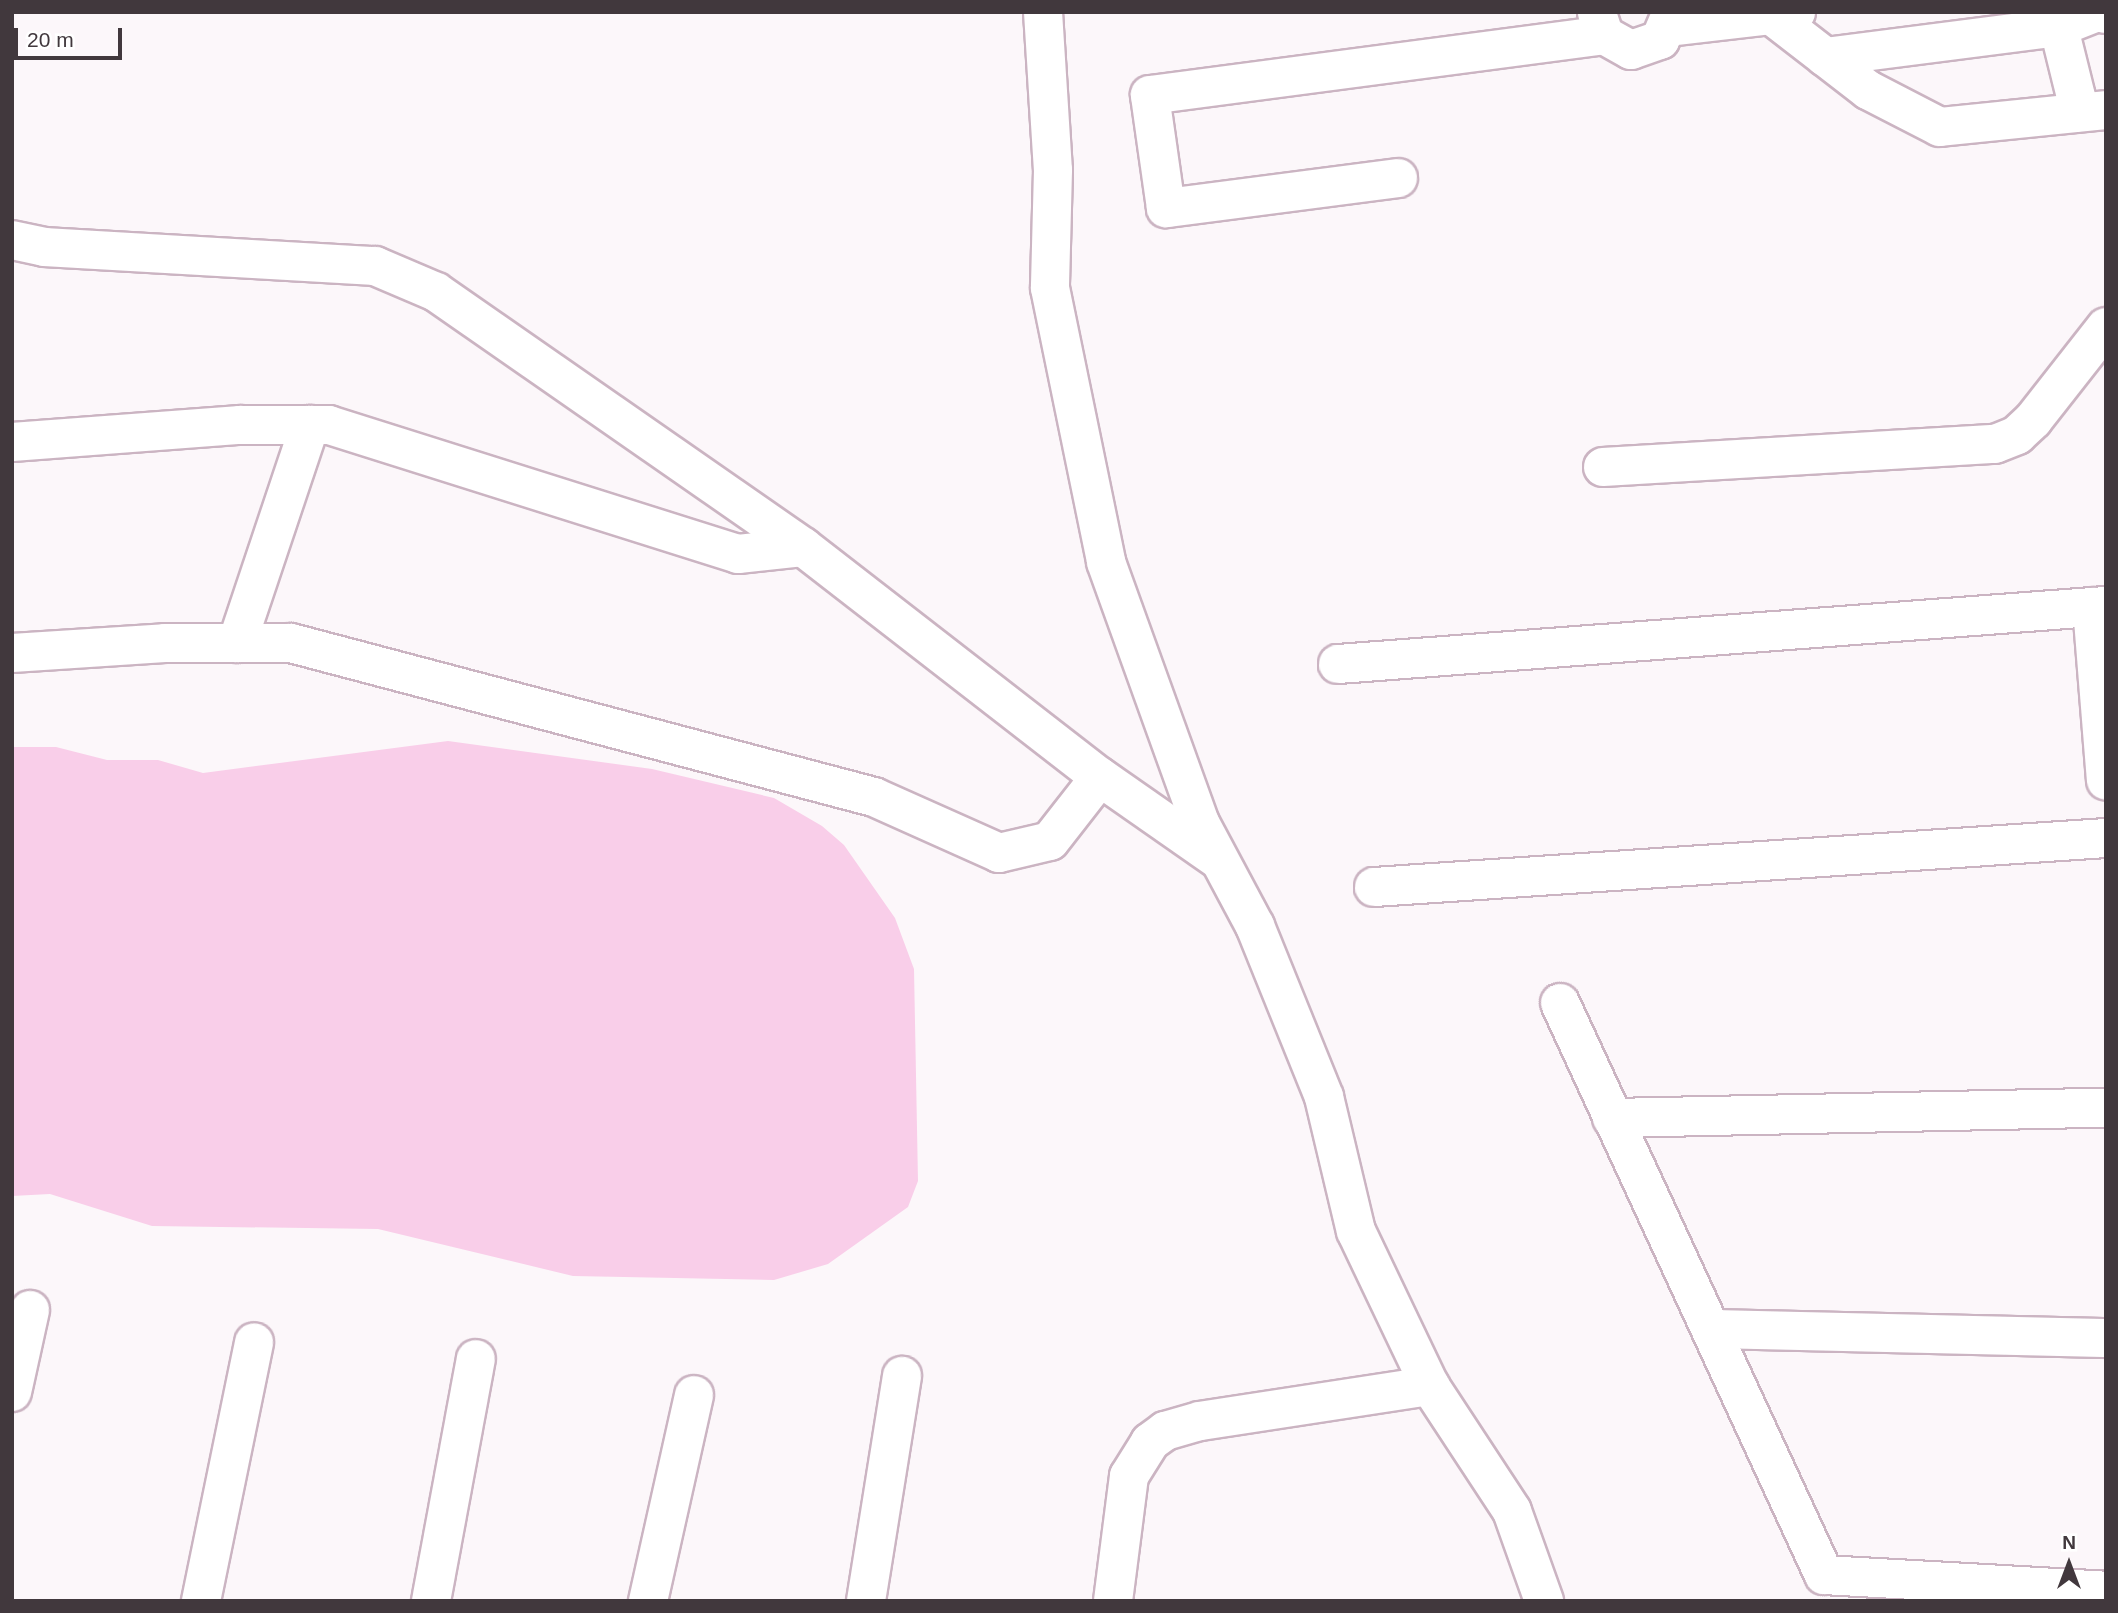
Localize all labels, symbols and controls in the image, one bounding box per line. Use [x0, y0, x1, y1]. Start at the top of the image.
scale bar [18, 14, 126, 58]
text: 20 m [27, 28, 74, 51]
north arrow [2034, 1529, 2104, 1599]
text: N [2062, 1532, 2076, 1553]

